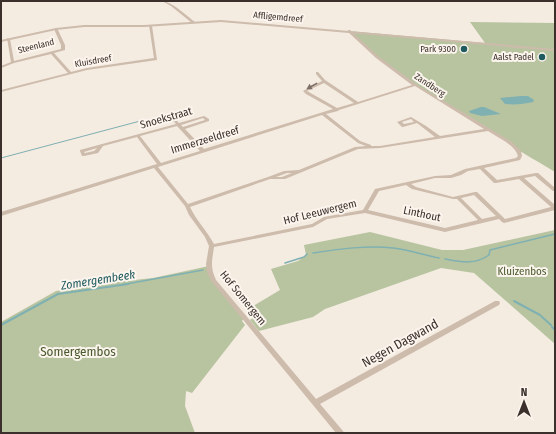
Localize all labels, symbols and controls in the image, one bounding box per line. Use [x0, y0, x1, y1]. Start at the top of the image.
street label: Affligemdreef [253, 10, 304, 24]
street label: Steenland [17, 37, 55, 55]
place label: Park 9300 [420, 44, 456, 54]
marker: Park 9300 [459, 44, 469, 54]
place label: Aalst Padel [493, 52, 535, 62]
marker: Aalst Padel [537, 52, 547, 62]
street label: Kluisdreef [74, 53, 113, 69]
street label: Zandberg [413, 71, 448, 99]
one-way arrow [306, 83, 318, 90]
street label: Snoekstraat [138, 104, 194, 132]
street label: Immerzeeldreef [169, 123, 241, 157]
street label: Hof Leeuwergem [282, 197, 358, 227]
street label: Linthout [402, 204, 442, 224]
park label: Kluizenbos [497, 265, 547, 278]
water label: Zomergembeek [59, 267, 136, 293]
street label: Hof Somergem [217, 268, 269, 328]
street label: Negen Dagwand [359, 316, 441, 370]
park label: Somergembos [40, 344, 116, 359]
north arrow [504, 382, 544, 422]
text: N [521, 386, 527, 399]

